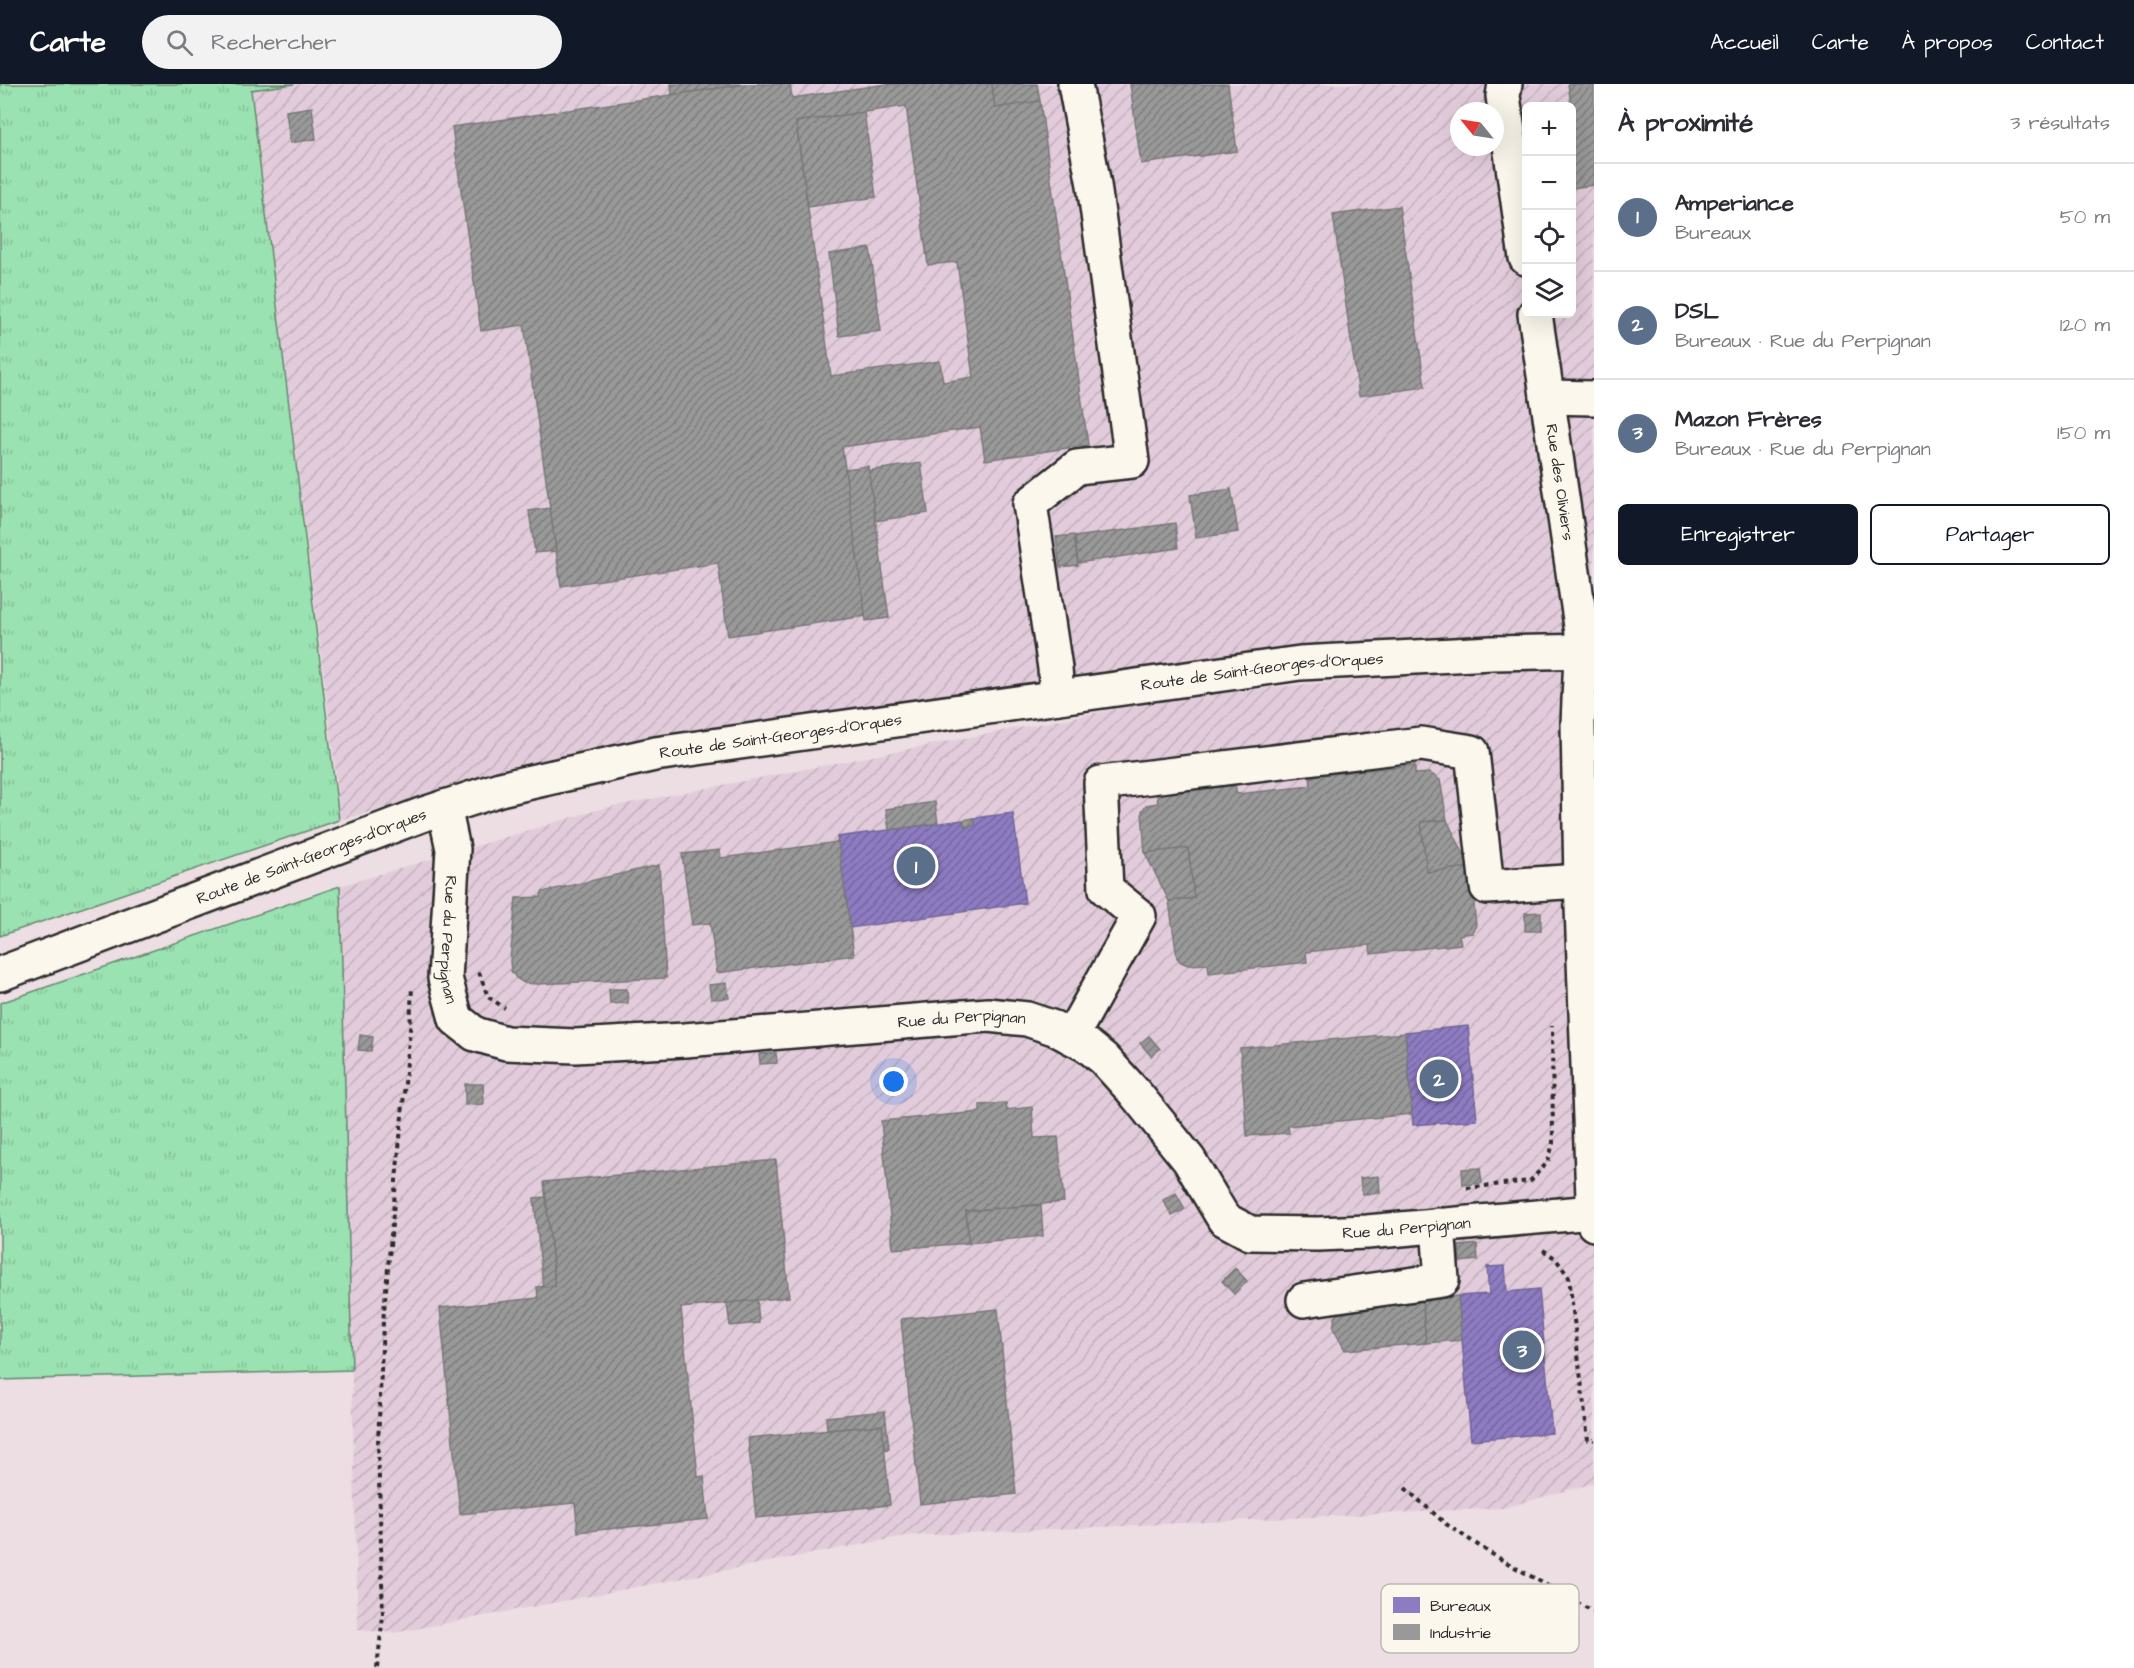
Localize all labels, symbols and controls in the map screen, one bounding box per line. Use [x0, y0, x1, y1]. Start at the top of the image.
search box [142, 15, 562, 69]
text: Carte [30, 23, 106, 62]
icon: search [163, 26, 196, 59]
text: Rechercher [211, 27, 336, 58]
text: Accueil [1710, 28, 1779, 57]
text: Carte [1812, 28, 1869, 57]
text: À propos [1902, 28, 1993, 57]
text: Contact [2026, 28, 2104, 57]
north arrow [1450, 102, 1504, 156]
map controls [1522, 102, 1576, 318]
button: + [1522, 102, 1576, 156]
text: À proximité [1618, 105, 1753, 141]
text: 3 résultats [2010, 109, 2110, 137]
button: − [1522, 156, 1576, 210]
text: Amperiance [1675, 188, 1794, 219]
text: 1 [1636, 203, 1639, 231]
text: 50 m [2060, 203, 2110, 231]
button: locate [1522, 210, 1576, 264]
text: Bureaux [1675, 219, 1751, 247]
button: layers [1522, 264, 1576, 318]
text: DSL [1675, 296, 1719, 327]
text: 2 [1632, 311, 1643, 339]
text: 120 m [2060, 311, 2110, 339]
text: Bureaux · Rue du Perpignan [1675, 327, 1931, 355]
text: Mazon Frères [1675, 404, 1822, 435]
text: 3 [1632, 419, 1643, 447]
text: 150 m [2057, 419, 2110, 447]
street label: Rue des Oliviers [1540, 422, 1579, 542]
text: Bureaux · Rue du Perpignan [1675, 435, 1931, 463]
button: Enregistrer [1618, 504, 1858, 565]
button: Partager [1870, 504, 2110, 565]
street label: Route de Saint-Georges-d'Orques [1139, 648, 1384, 696]
street label: Route de Saint-Georges-d'Orques [658, 708, 903, 764]
street label: Route de Saint-Georges-d'Orques [193, 803, 429, 910]
pin: 1 [896, 844, 936, 888]
street label: Rue du Perpignan [433, 875, 462, 1006]
street label: Rue du Perpignan [897, 1004, 1027, 1033]
pin: 2 [1420, 1056, 1458, 1102]
your location [879, 1067, 908, 1096]
street label: Rue du Perpignan [1342, 1212, 1472, 1244]
pin: 3 [1502, 1328, 1541, 1372]
legend [1381, 1584, 1579, 1653]
text: Bureaux [1430, 1595, 1491, 1617]
text: Industrie [1430, 1622, 1492, 1644]

